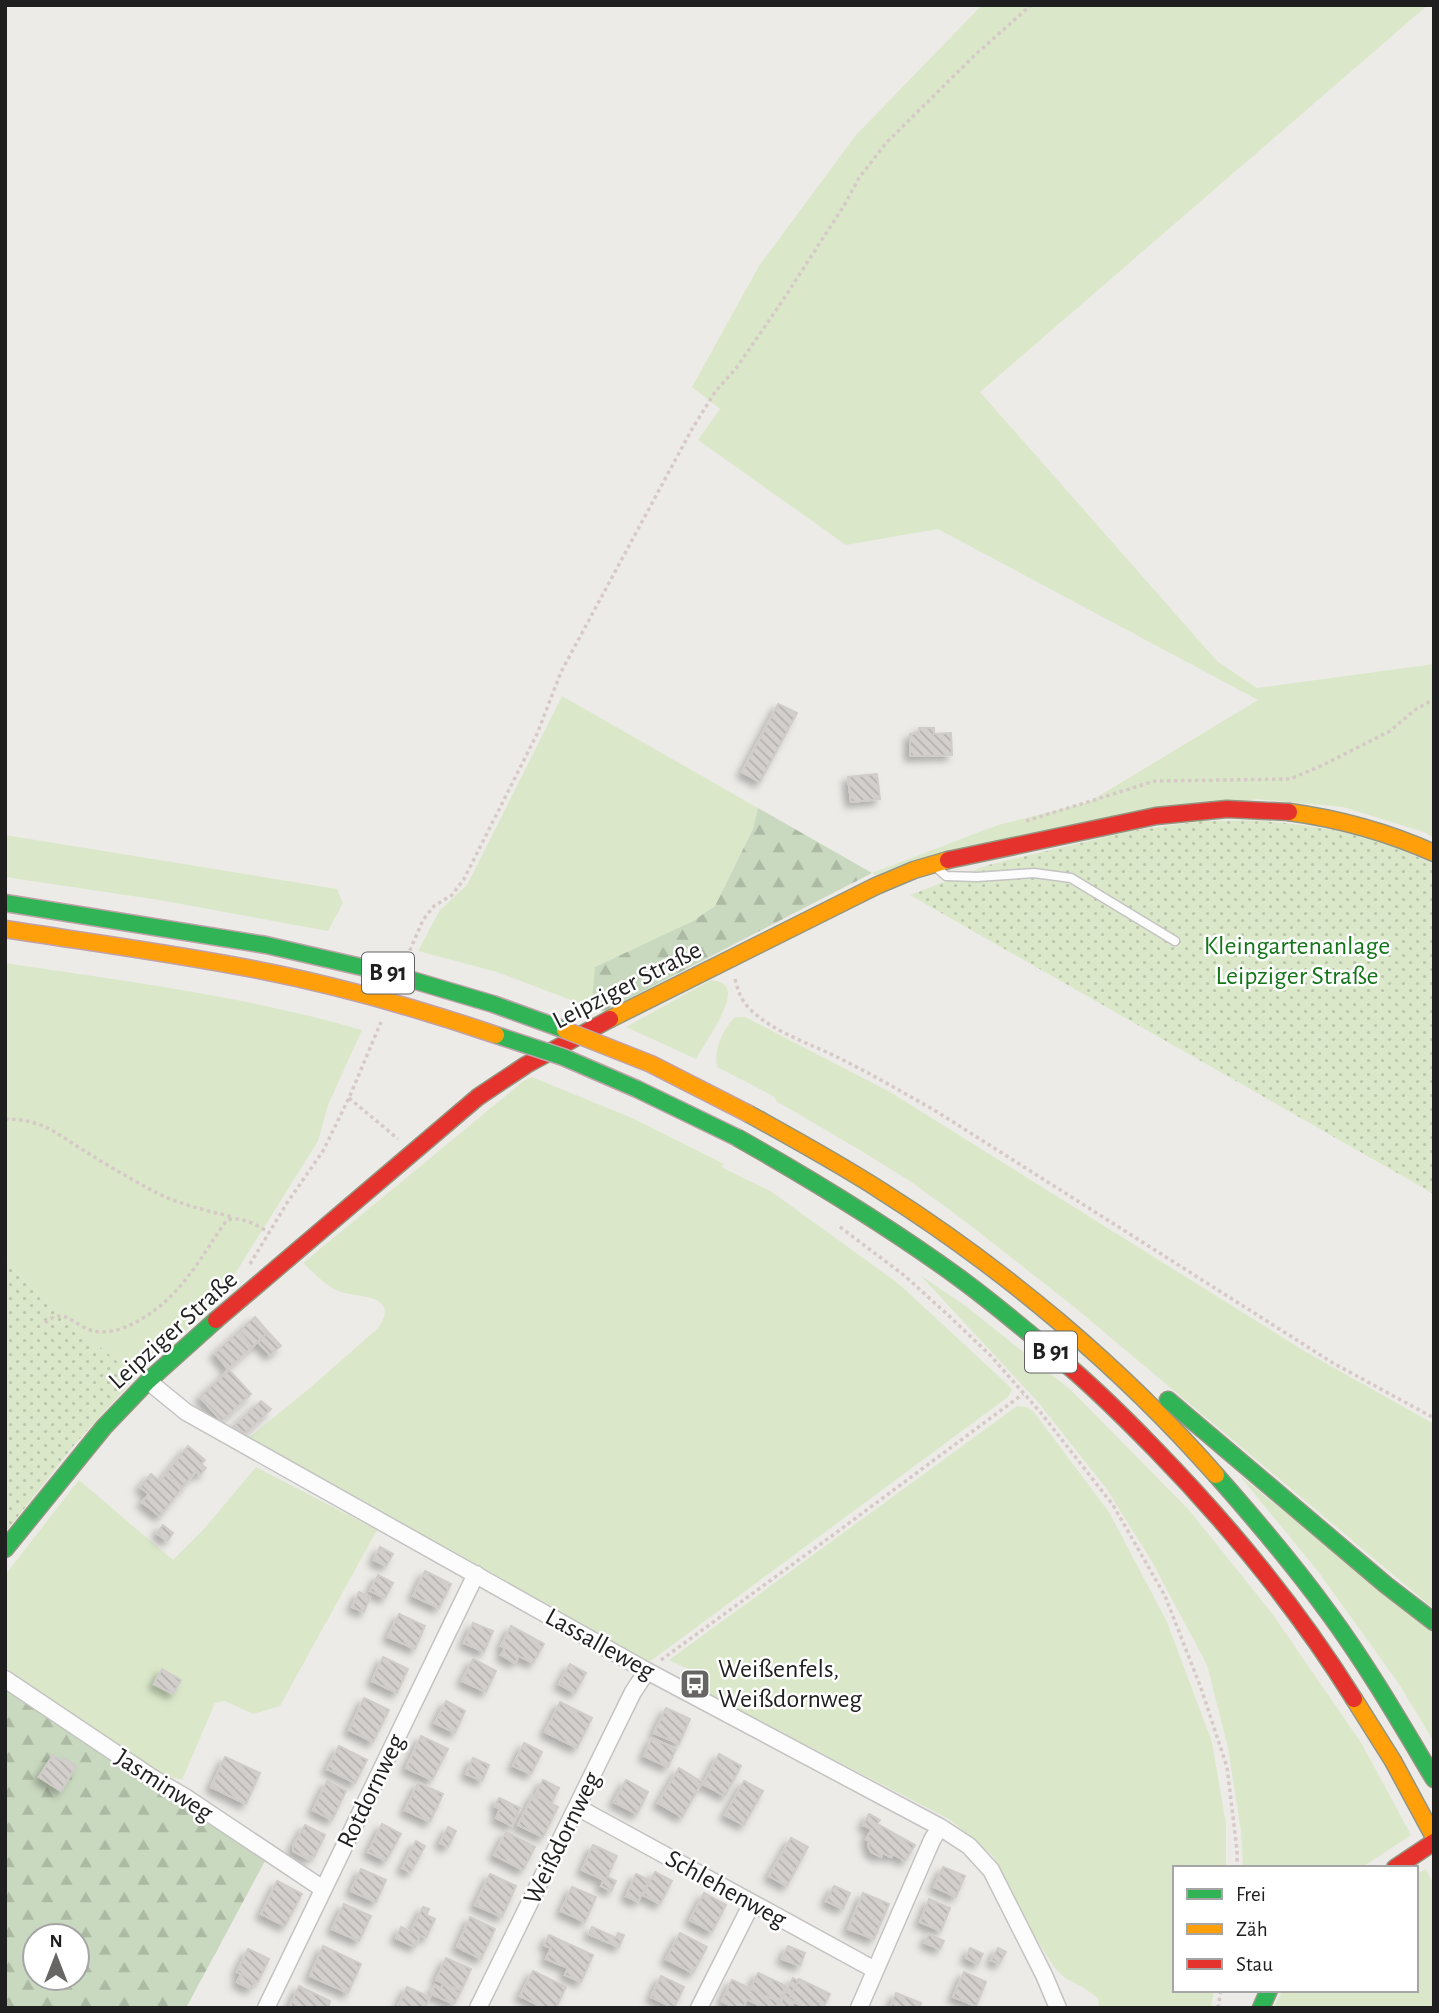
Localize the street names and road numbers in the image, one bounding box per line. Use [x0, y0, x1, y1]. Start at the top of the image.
street label: Leipziger Straße [548, 936, 706, 1034]
road number: B 91 [362, 953, 414, 993]
street label: Leipziger Straße [104, 1266, 242, 1394]
road number: B 91 [1025, 1332, 1077, 1372]
street label: Lassalleweg [541, 1603, 659, 1685]
street label: Rotdornweg [332, 1730, 410, 1852]
street label: Jasminweg [110, 1744, 218, 1826]
street label: Weißdornweg [519, 1767, 605, 1908]
street label: Schlehenweg [661, 1845, 791, 1933]

